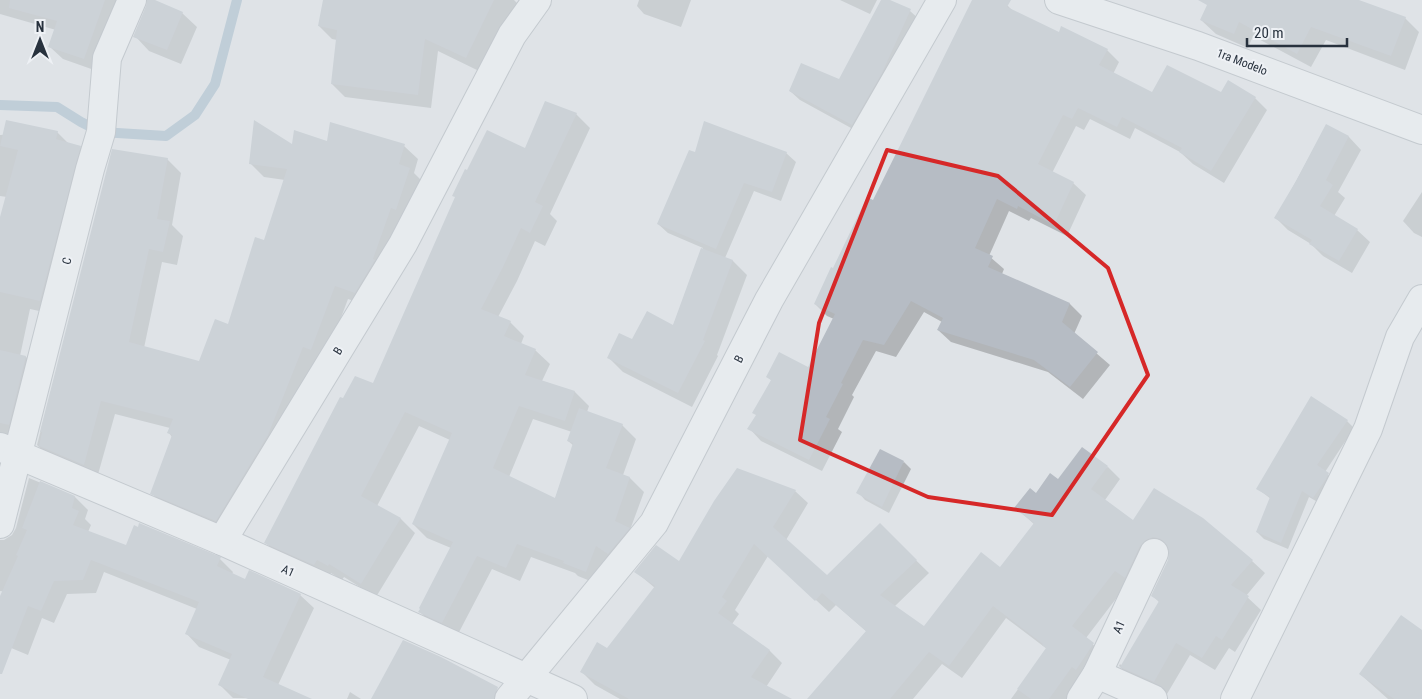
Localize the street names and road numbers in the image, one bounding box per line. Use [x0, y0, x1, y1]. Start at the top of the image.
street label: 1ra Modelo [1215, 46, 1269, 78]
street label: C [59, 256, 75, 266]
street label: B [330, 345, 346, 357]
street label: B [731, 353, 747, 365]
street label: A1 [279, 562, 297, 580]
street label: A1 [1110, 618, 1128, 636]

